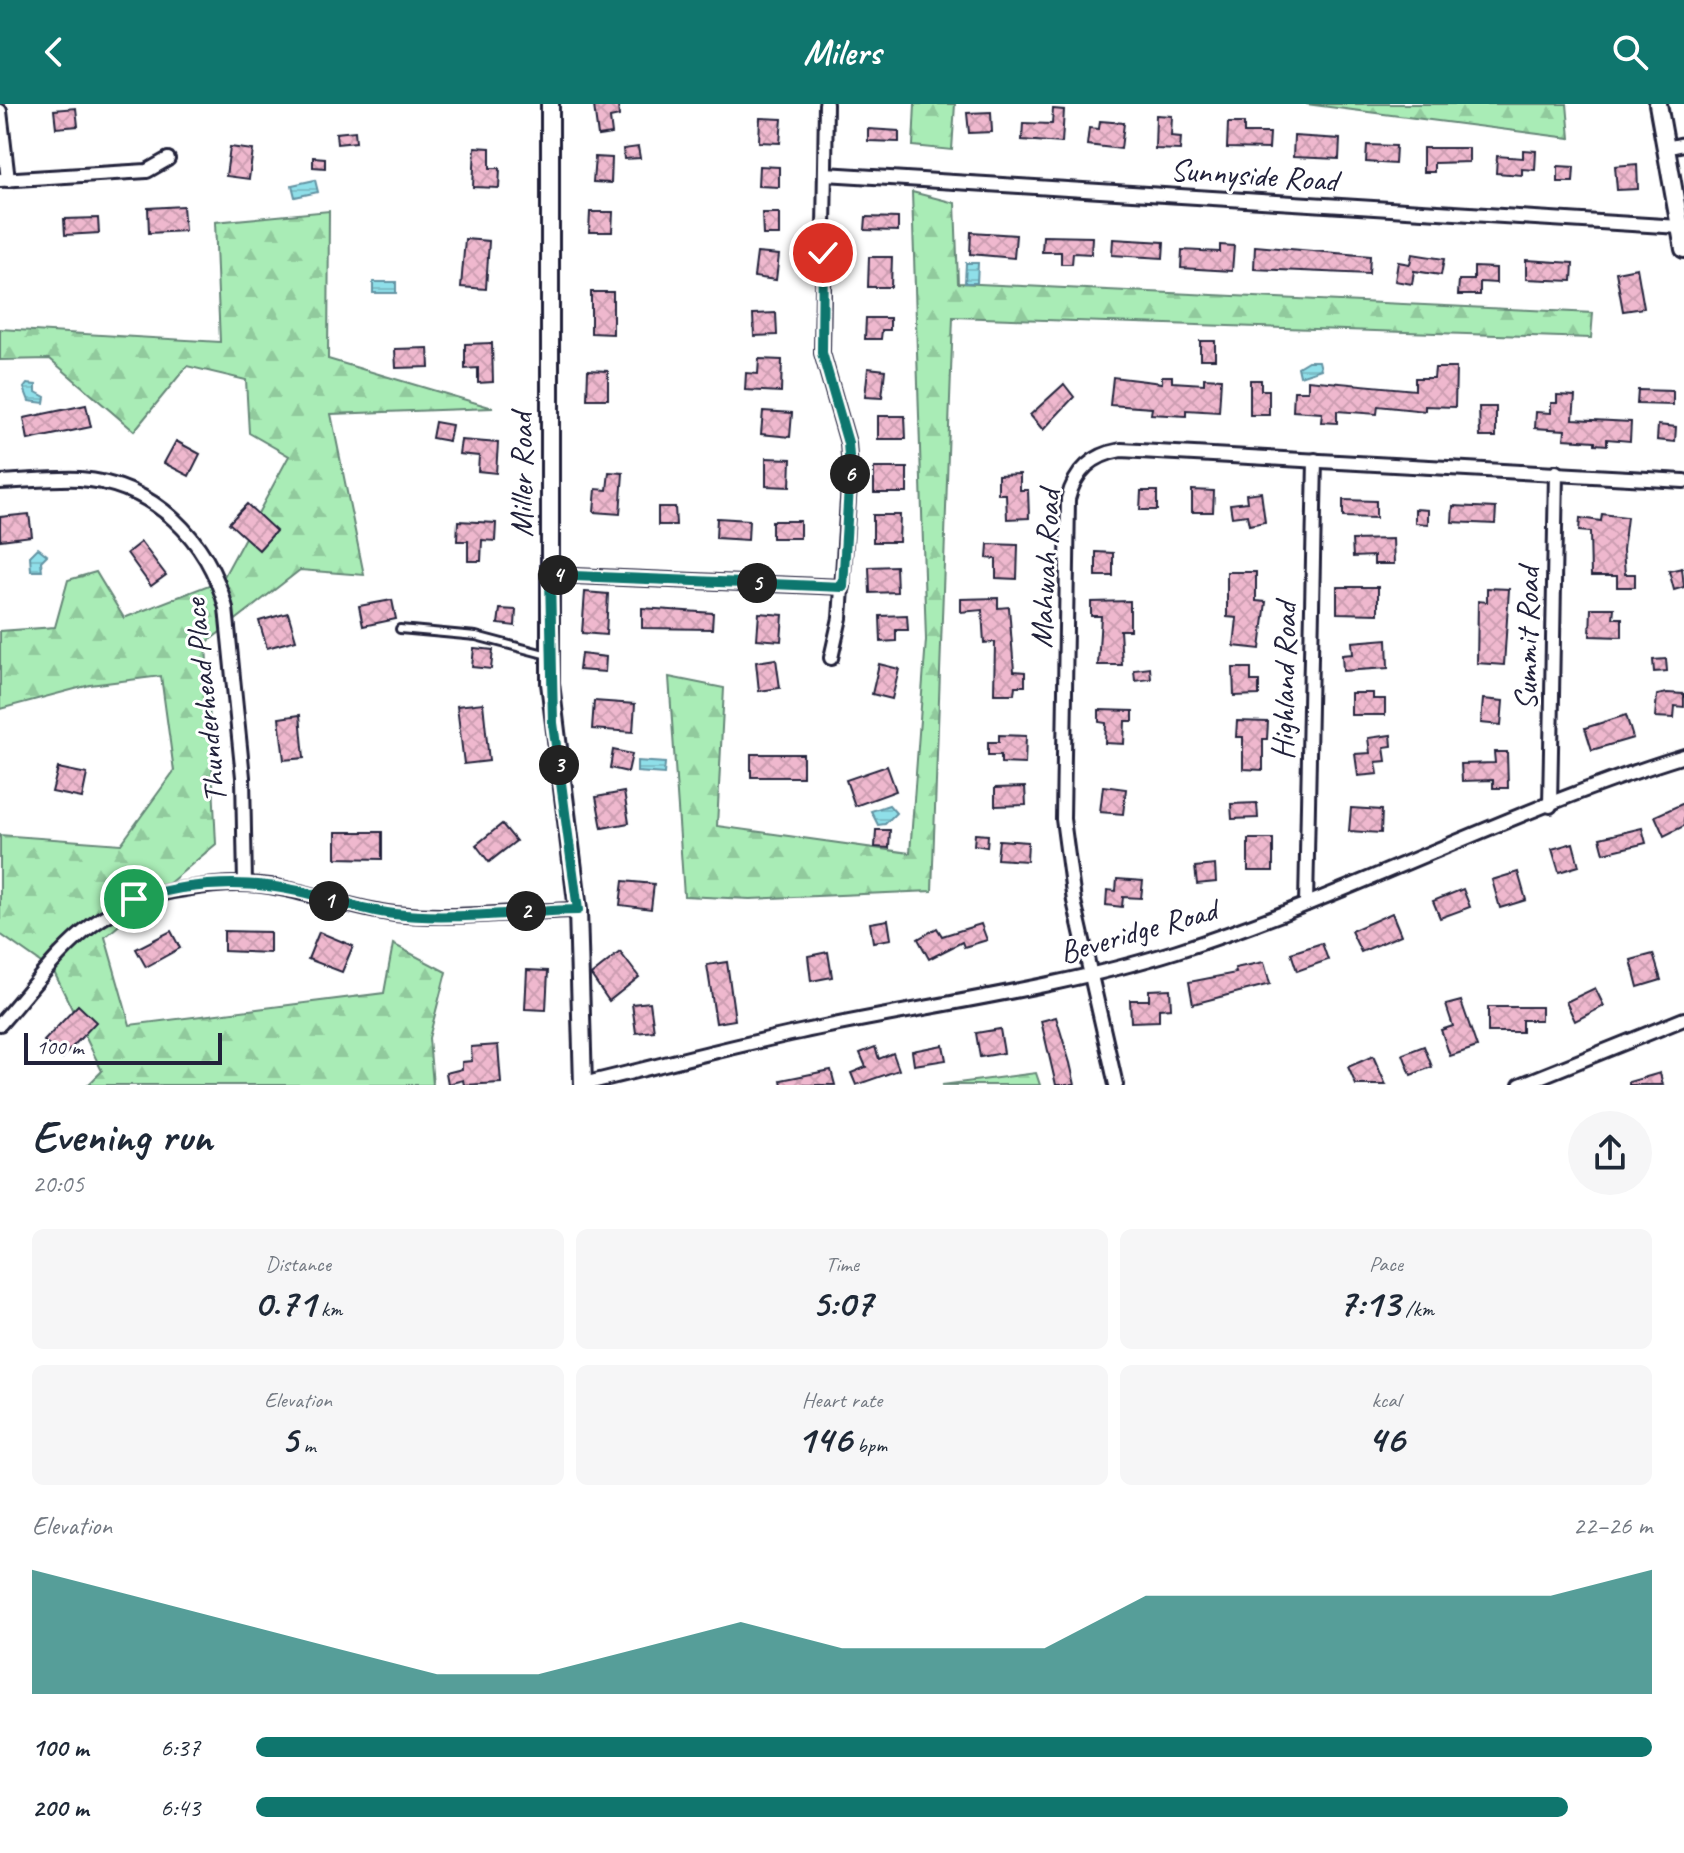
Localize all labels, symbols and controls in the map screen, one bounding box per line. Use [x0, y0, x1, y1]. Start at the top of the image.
text: Milers [803, 29, 881, 75]
icon: back [32, 30, 76, 74]
icon: search [1608, 30, 1652, 74]
street label: Sunnyside Road [1169, 149, 1343, 202]
pin [789, 219, 857, 287]
icon: check [801, 231, 845, 275]
street label: Miller Road [501, 408, 542, 537]
pin: 6 [830, 454, 870, 494]
text: 6 [845, 460, 855, 488]
street label: Mahwah Road [1020, 485, 1070, 649]
pin: 4 [538, 555, 578, 595]
text: 4 [553, 561, 563, 589]
pin: 5 [737, 563, 777, 603]
street label: Summit Road [1505, 563, 1549, 711]
text: 5 [752, 569, 762, 597]
street label: Thunderhead Place [174, 594, 236, 805]
street label: Highland Road [1262, 597, 1306, 760]
pin: 3 [539, 745, 579, 785]
text: 3 [554, 751, 564, 779]
pin [100, 865, 168, 933]
icon: arrive [112, 877, 156, 921]
pin: 1 [309, 881, 349, 921]
text: 1 [324, 887, 334, 915]
street label: Beveridge Road [1055, 888, 1226, 973]
pin: 2 [506, 891, 546, 931]
text: 2 [521, 897, 531, 925]
scale bar [24, 1029, 222, 1065]
text: 100 m [36, 1033, 83, 1061]
text: Evening run [32, 1109, 212, 1164]
button: share [1568, 1111, 1652, 1195]
text: 20:05 [32, 1167, 84, 1200]
text: Distance [265, 1250, 331, 1278]
text: Time [825, 1250, 859, 1278]
text: Pace [1369, 1250, 1403, 1278]
text: 0.71 [254, 1278, 315, 1328]
text: 5:07 [811, 1278, 873, 1328]
text: 7:13 [1338, 1278, 1400, 1328]
text: km [315, 1295, 342, 1323]
text: /km [1400, 1295, 1434, 1323]
text: Elevation [264, 1386, 332, 1414]
text: Heart rate [802, 1386, 882, 1414]
text: kcal [1371, 1386, 1401, 1414]
text: 5 [280, 1414, 298, 1464]
text: 146 [797, 1414, 852, 1464]
text: 46 [1368, 1414, 1404, 1464]
text: m [298, 1431, 316, 1459]
text: bpm [852, 1431, 887, 1459]
text: Elevation [32, 1509, 112, 1542]
text: 22–26 m [1573, 1509, 1652, 1542]
text: 100 m [32, 1731, 88, 1764]
text: 6:37 [160, 1731, 200, 1764]
text: 200 m [32, 1791, 88, 1824]
text: 6:43 [160, 1791, 200, 1824]

